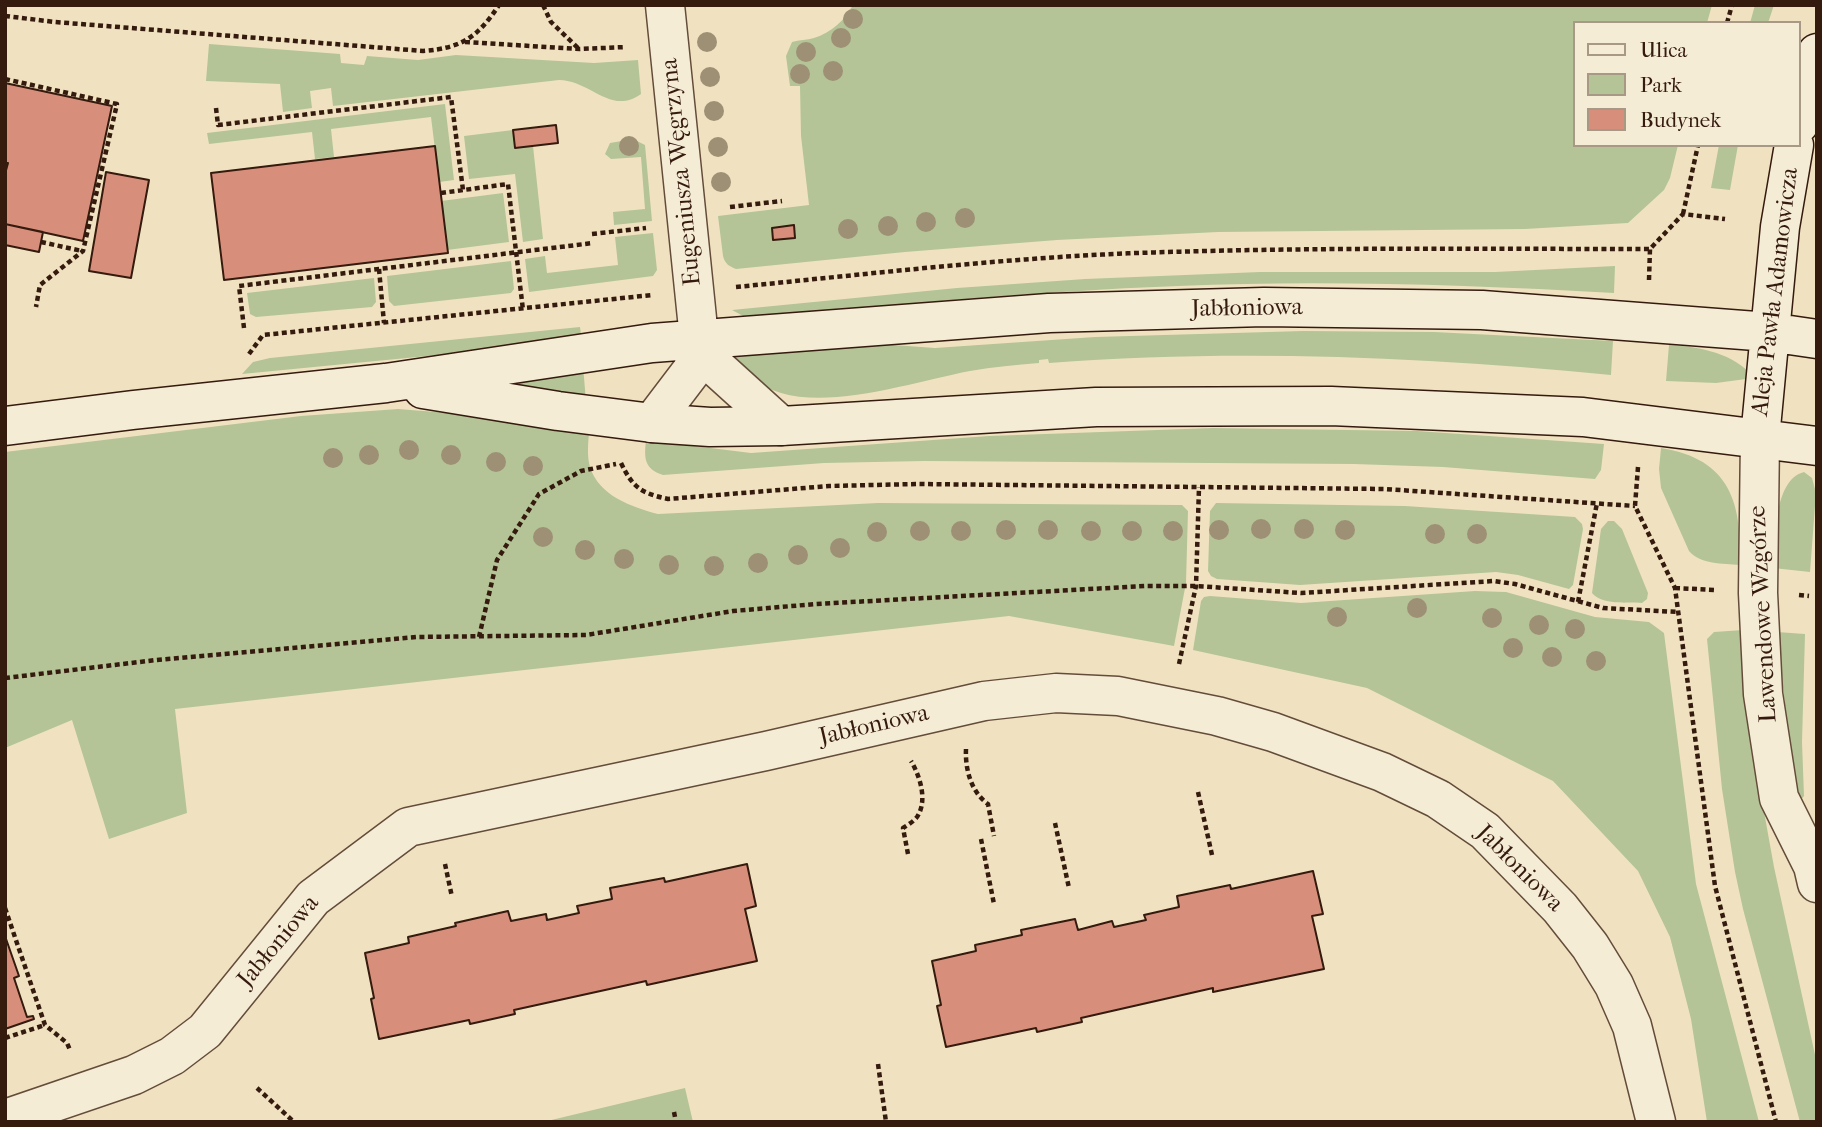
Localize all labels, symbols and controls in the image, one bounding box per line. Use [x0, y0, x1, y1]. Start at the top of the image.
legend [1574, 21, 1801, 147]
text: Ulica [1640, 38, 1687, 62]
street label: Eugeniusza Węgrzyna [656, 57, 708, 287]
text: Park [1640, 73, 1682, 97]
text: Budynek [1640, 108, 1721, 132]
street label: Aleja Pawła Adamowicza [1746, 166, 1806, 418]
street label: Jabłoniowa [1191, 294, 1303, 324]
street label: Lawendowe Wzgórze [1744, 505, 1784, 723]
street label: Jabłoniowa [816, 699, 932, 753]
street label: Jabłoniowa [1469, 819, 1569, 919]
street label: Jabłoniowa [232, 890, 326, 994]

